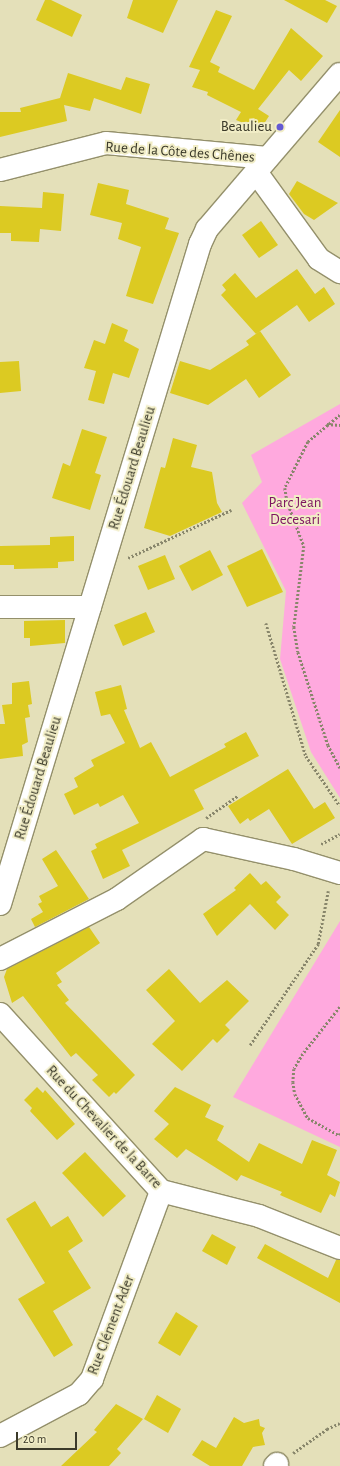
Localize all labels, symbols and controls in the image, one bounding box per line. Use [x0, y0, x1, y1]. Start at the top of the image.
place label: Beaulieu [221, 118, 272, 136]
marker: Beaulieu [275, 122, 285, 132]
street label: Rue de la Côte des Chênes [105, 138, 255, 166]
street label: Rue Édouard Beaulieu [105, 404, 159, 532]
park label: Parc Jean Decesari [268, 493, 322, 528]
street label: Rue Édouard Beaulieu [11, 714, 65, 842]
street label: Rue du Chevalier de la Barre [42, 1062, 166, 1192]
street label: Rue Clément Ader [84, 1273, 138, 1377]
scale bar [18, 1424, 79, 1450]
text: 20 m [23, 1433, 46, 1445]

